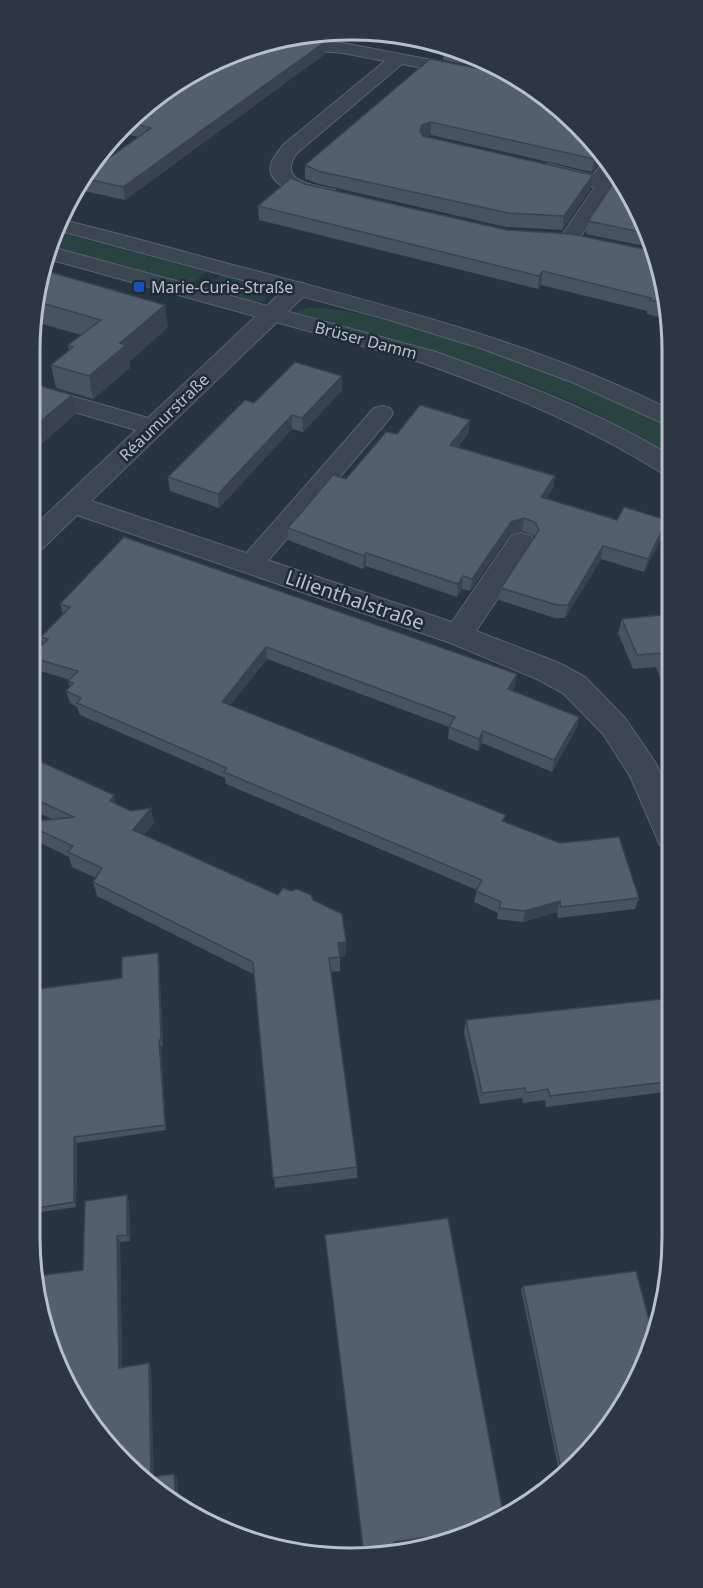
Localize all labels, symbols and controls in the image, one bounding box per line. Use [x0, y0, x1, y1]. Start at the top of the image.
place label: Marie-Curie-Straße [151, 276, 293, 298]
marker: Marie-Curie-Straße [132, 280, 146, 294]
street label: Brüser Damm [312, 316, 420, 364]
street label: Réaumurstraße [114, 368, 214, 466]
street label: Lilienthalstraße [282, 563, 428, 636]

